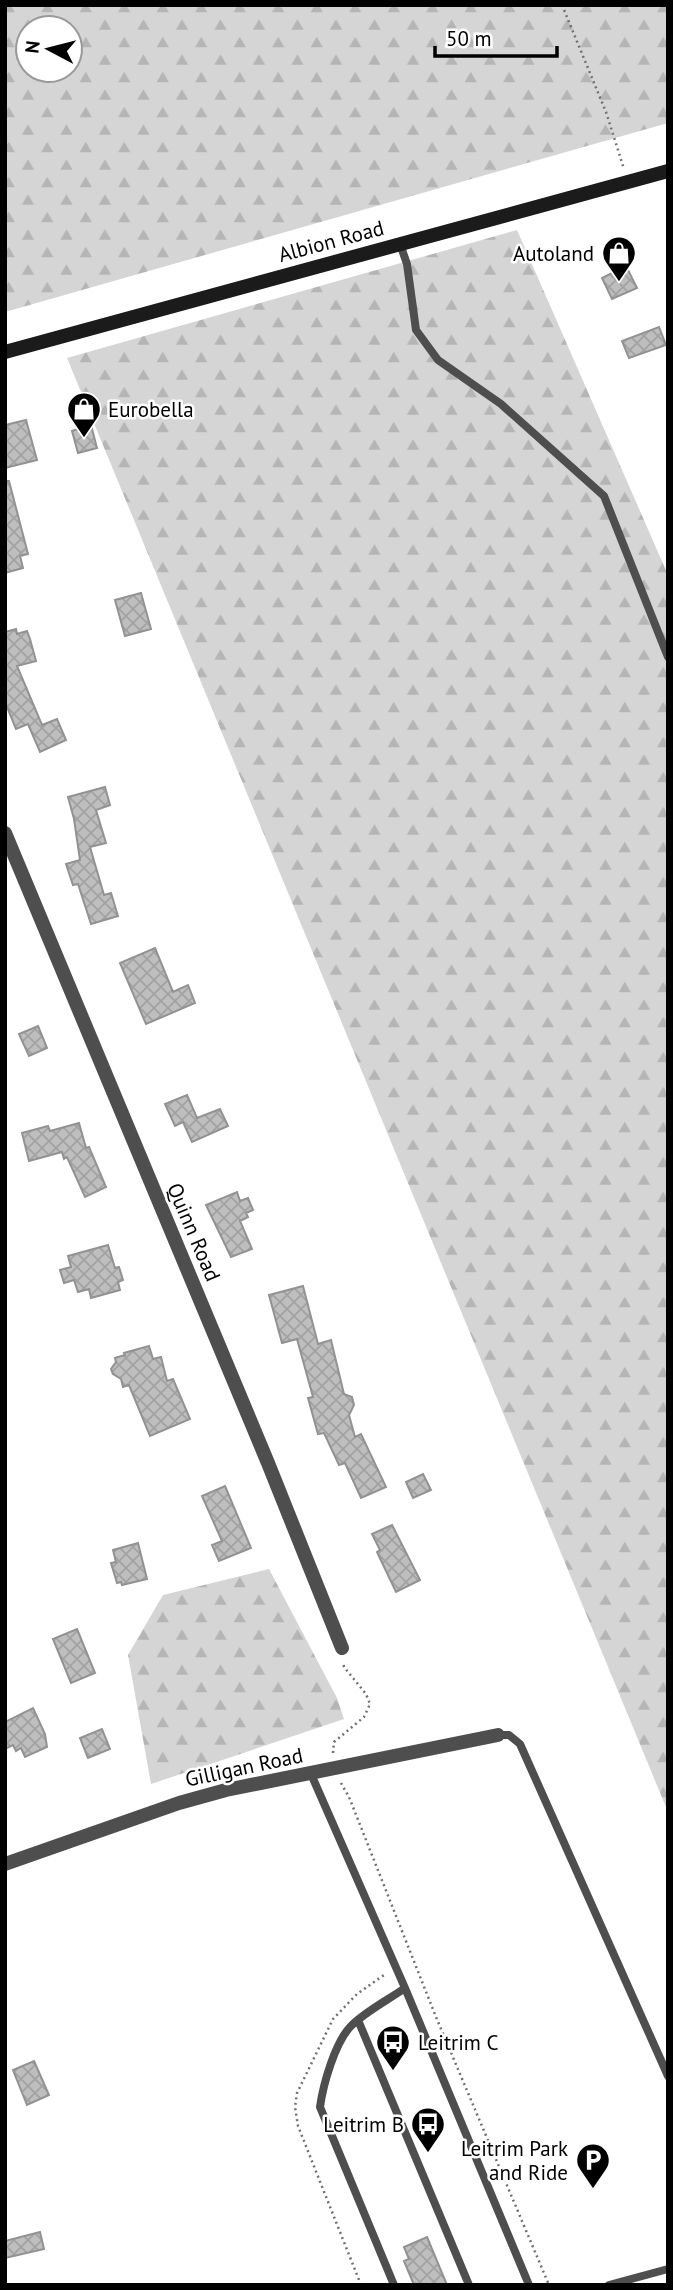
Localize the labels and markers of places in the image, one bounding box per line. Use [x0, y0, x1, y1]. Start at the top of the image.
shop icon: Autoland [600, 234, 638, 283]
place label: Autoland [513, 240, 594, 267]
shop icon: Eurobella [65, 390, 103, 439]
place label: Eurobella [108, 396, 194, 423]
bus stop icon: Leitrim C [374, 2023, 412, 2072]
place label: Leitrim C [418, 2029, 498, 2056]
bus stop icon: Leitrim B [409, 2105, 447, 2154]
place label: Leitrim B [323, 2111, 404, 2138]
place label: Leitrim Park and Ride [461, 2135, 568, 2186]
parking icon: Leitrim Park and Ride [574, 2141, 612, 2190]

